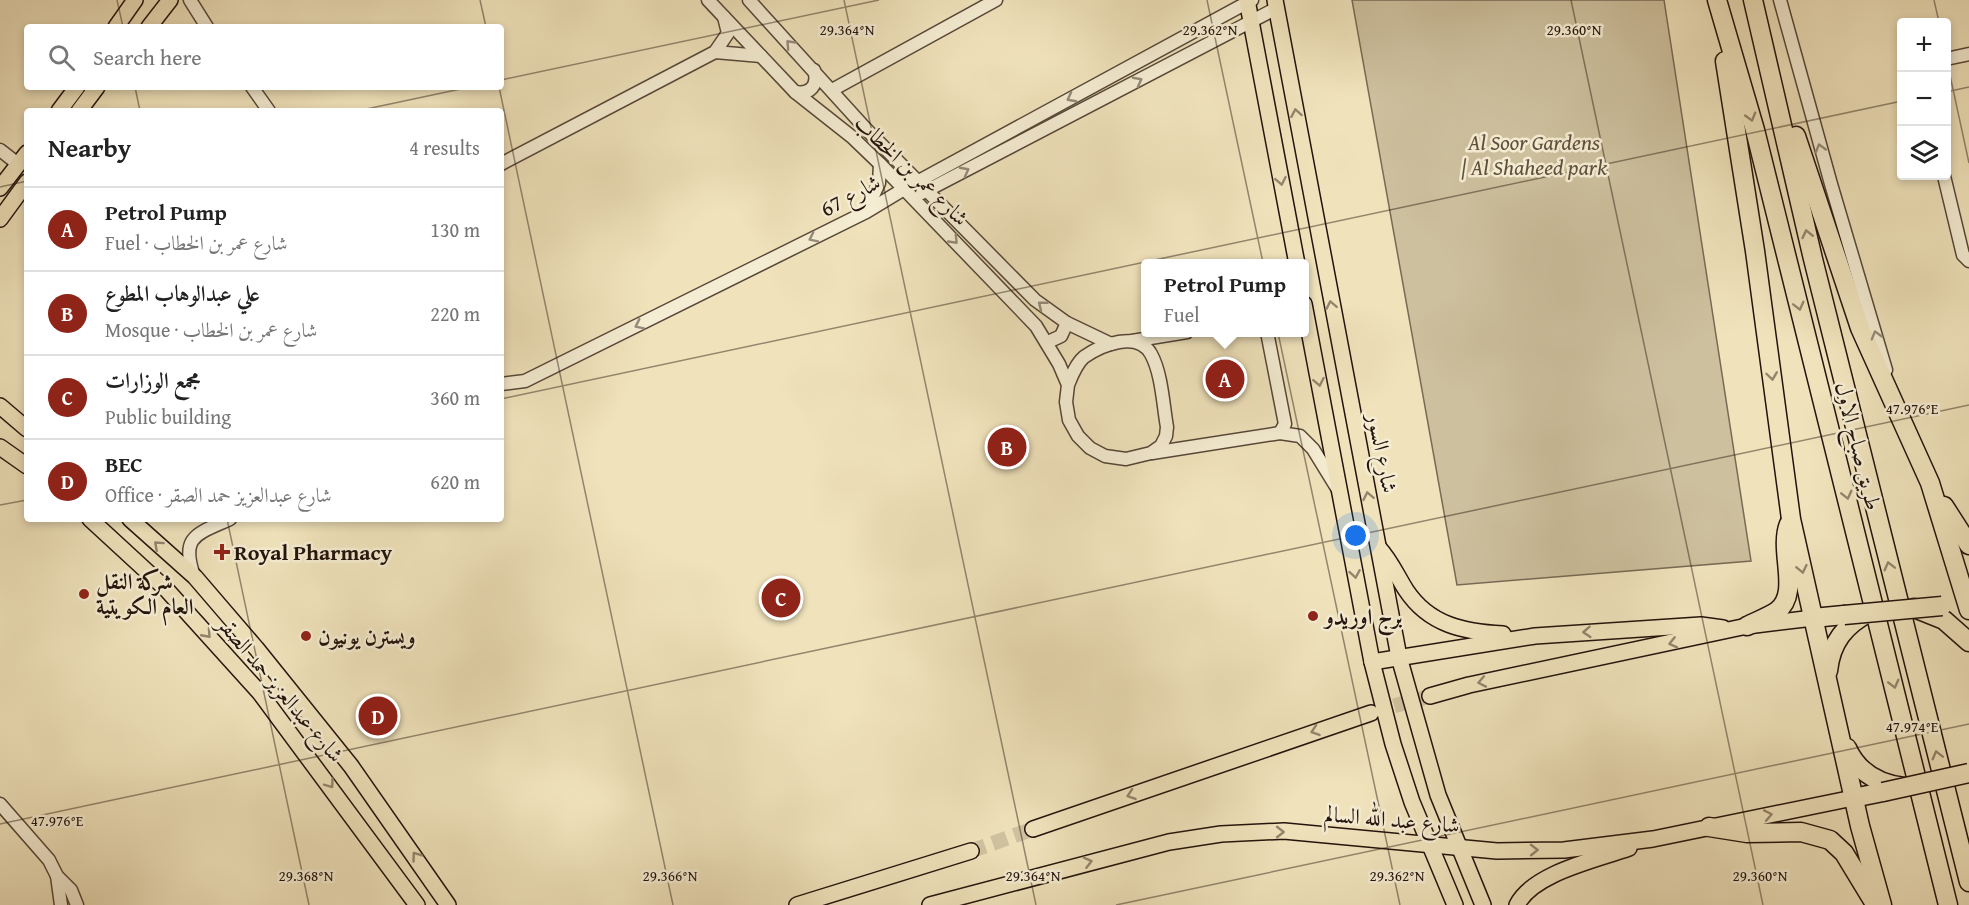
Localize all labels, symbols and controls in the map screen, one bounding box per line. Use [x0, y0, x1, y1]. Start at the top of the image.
map controls [1897, 18, 1951, 180]
button: + [1897, 18, 1951, 72]
text: 29.364°N [820, 19, 875, 40]
text: 29.362°N [1183, 19, 1238, 40]
text: 29.360°N [1547, 19, 1602, 40]
search box [24, 24, 504, 90]
one-way arrow [787, 40, 798, 51]
icon: search [45, 41, 78, 74]
text: Search here [93, 41, 202, 73]
button: − [1897, 72, 1951, 126]
one-way arrow [1132, 77, 1142, 88]
one-way arrow [1067, 91, 1078, 102]
street label: شارع عمر بن الخطاب [845, 107, 977, 235]
one-way arrow [1290, 108, 1303, 118]
one-way arrow [1744, 111, 1756, 122]
park label: Al Soor Gardens | Al Shaheed park [1461, 126, 1608, 183]
button: layers [1897, 126, 1951, 180]
text: Nearby [48, 128, 131, 167]
text: 4 results [409, 133, 480, 162]
one-way arrow [1815, 143, 1828, 153]
street label: شارع 67 [814, 166, 887, 227]
one-way arrow [959, 167, 969, 178]
one-way arrow [1275, 177, 1287, 186]
text: Petrol Pump [105, 196, 227, 228]
text: A [61, 215, 74, 244]
text: 130 m [430, 215, 480, 244]
text: Fuel · شارع عمر بن الخطاب [105, 228, 288, 257]
one-way arrow [1802, 229, 1815, 239]
one-way arrow [809, 231, 820, 242]
one-way arrow [946, 232, 957, 243]
popup [1141, 259, 1309, 337]
text: Petrol Pump [1164, 268, 1286, 300]
text: علي عبدالوهاب المطوع [105, 277, 260, 309]
text: B [61, 299, 74, 328]
text: 220 m [430, 299, 480, 328]
text: Fuel [1164, 300, 1200, 329]
one-way arrow [1325, 300, 1338, 310]
one-way arrow [1792, 301, 1805, 311]
one-way arrow [1038, 302, 1049, 313]
text: Mosque · شارع عمر بن الخطاب [105, 315, 317, 344]
one-way arrow [634, 318, 645, 329]
one-way arrow [1871, 330, 1883, 341]
pin: A [1206, 356, 1244, 401]
text: مجمع الوزارات [105, 364, 200, 396]
one-way arrow [1765, 372, 1777, 381]
one-way arrow [1312, 377, 1325, 387]
street label: طريق صباح الاول [1824, 378, 1890, 514]
text: C [62, 383, 73, 412]
text: 360 m [430, 383, 480, 412]
text: 47.976°E [1886, 398, 1939, 419]
text: Public building [105, 402, 231, 431]
street label: شارع السور [1356, 408, 1406, 496]
pin: B [988, 424, 1026, 470]
text: BEC [105, 448, 143, 480]
text: D [61, 467, 74, 496]
text: 620 m [430, 467, 480, 496]
text: Office · شارع عبدالعزيز حمد الصقر [105, 480, 332, 509]
one-way arrow [1839, 490, 1852, 500]
one-way arrow [1363, 491, 1375, 501]
your location [1341, 521, 1370, 550]
place label: Royal Pharmacy [234, 536, 393, 568]
one-way arrow [155, 541, 165, 552]
marker: Royal Pharmacy [215, 545, 229, 559]
one-way arrow [1884, 561, 1897, 571]
one-way arrow [1795, 563, 1808, 573]
place label: شركة النقل العام الكويتية [96, 565, 194, 626]
one-way arrow [1348, 569, 1360, 578]
pin: C [762, 576, 800, 620]
marker: شركة النقل العام الكويتية [77, 587, 91, 601]
place label: برج اوريدو [1323, 600, 1402, 636]
street label: شارع عبدالعزيز حمد الصقر [207, 607, 352, 771]
marker: برج اوريدو [1306, 609, 1320, 623]
place label: ويسترن يونيون [318, 620, 415, 652]
one-way arrow [1583, 625, 1592, 638]
one-way arrow [200, 627, 211, 637]
marker: ويسترن يونيون [299, 629, 313, 643]
one-way arrow [1668, 636, 1678, 649]
one-way arrow [1477, 675, 1487, 688]
one-way arrow [1887, 679, 1900, 689]
pin: D [358, 694, 398, 738]
text: 47.974°E [1886, 716, 1939, 737]
one-way arrow [1310, 724, 1321, 737]
one-way arrow [1932, 750, 1945, 760]
one-way arrow [323, 778, 334, 789]
one-way arrow [1126, 788, 1137, 801]
street label: شارع عبد الله السالم [1323, 796, 1461, 845]
one-way arrow [1762, 809, 1772, 822]
text: 47.976°E [31, 810, 84, 831]
one-way arrow [1275, 826, 1284, 838]
one-way arrow [1529, 844, 1538, 857]
one-way arrow [412, 852, 423, 863]
one-way arrow [1083, 857, 1093, 870]
text: 29.368°N [279, 865, 334, 886]
text: 29.366°N [643, 865, 698, 886]
text: 29.364°N [1006, 865, 1061, 886]
text: 29.362°N [1370, 865, 1425, 886]
text: 29.360°N [1733, 865, 1788, 886]

